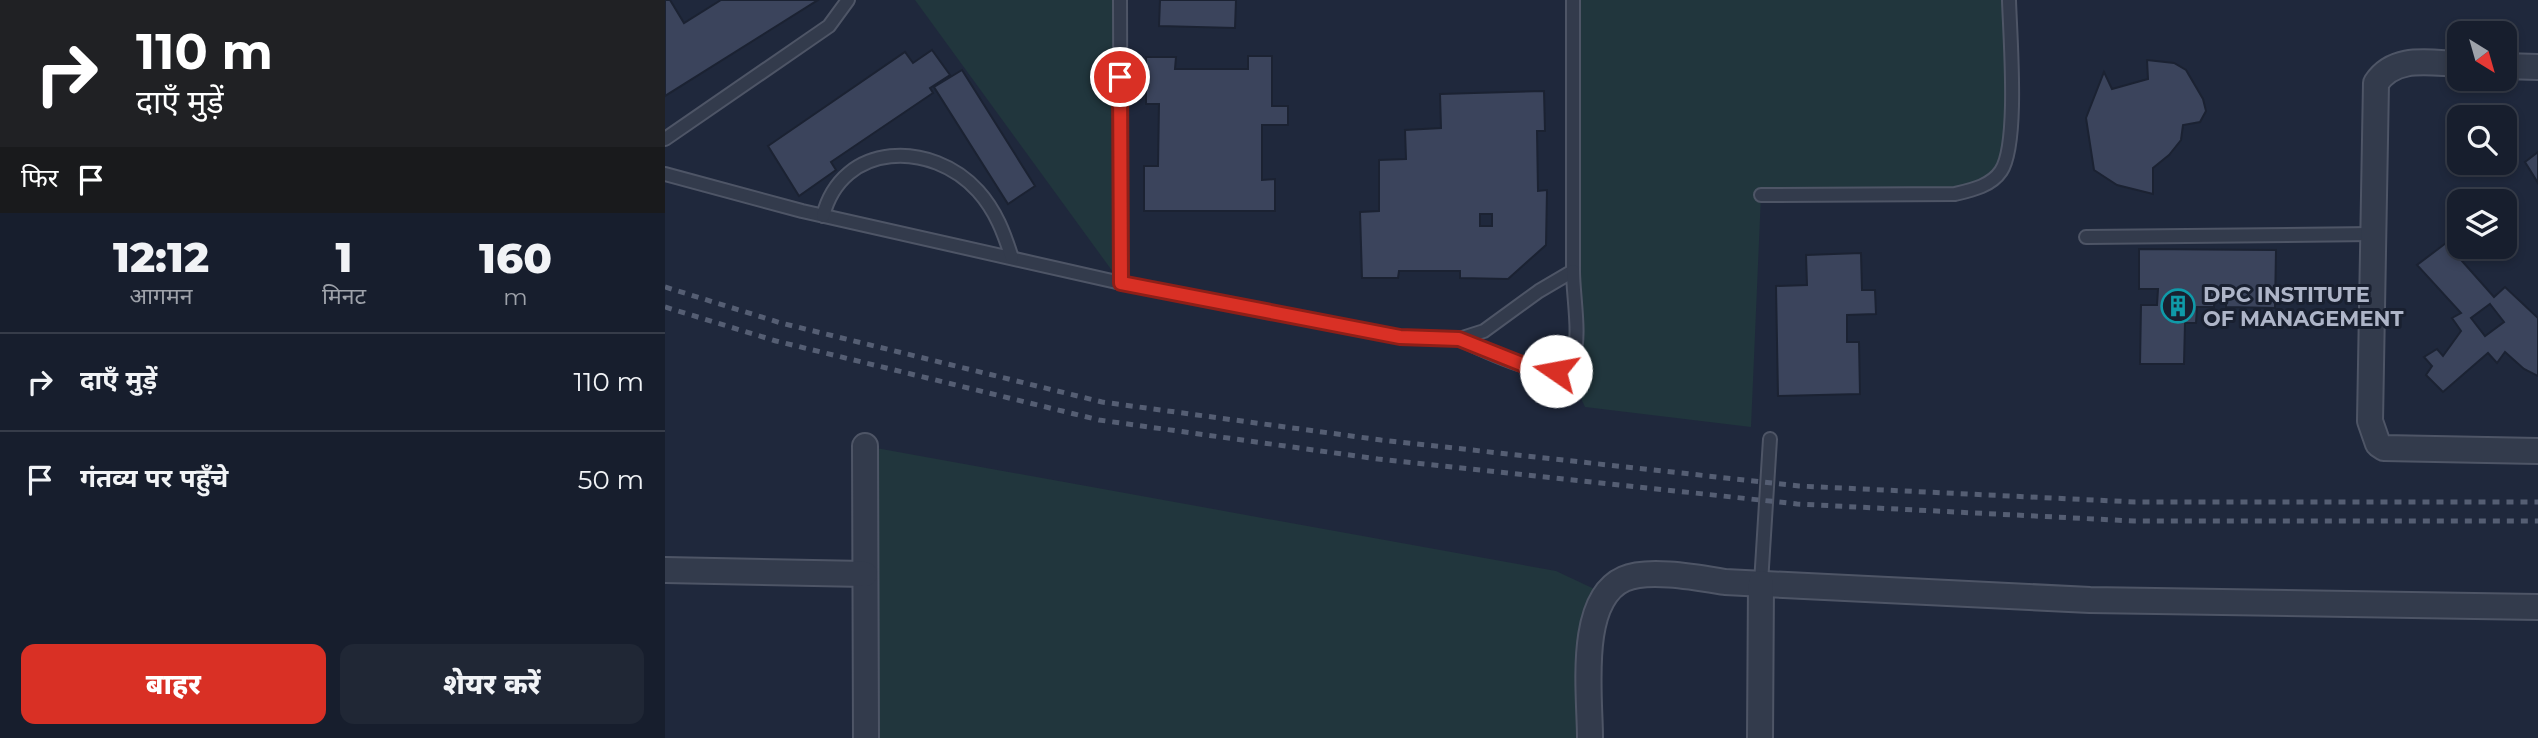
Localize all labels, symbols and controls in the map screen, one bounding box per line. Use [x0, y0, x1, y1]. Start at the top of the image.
north arrow [2447, 21, 2517, 91]
map controls [2447, 21, 2517, 259]
text: 110 m [136, 22, 273, 81]
icon: right [21, 28, 112, 119]
pin [1090, 47, 1150, 107]
icon: arrive [1101, 58, 1139, 96]
text: दाएँ मुड़ें [136, 82, 224, 121]
button: search [2447, 105, 2517, 175]
icon: arrive [72, 161, 110, 199]
text: फिर [21, 162, 58, 194]
button: layers [2447, 189, 2517, 259]
text: 12:12 [113, 231, 209, 283]
text: 1 [336, 231, 353, 283]
text: 160 [479, 232, 552, 284]
text: आगमन [130, 282, 193, 310]
text: मिनट [322, 282, 366, 310]
place label: DPC INSTITUTE OF MANAGEMENT [2203, 282, 2403, 331]
text: m [503, 283, 528, 311]
building icon: DPC INSTITUTE OF MANAGEMENT [2159, 287, 2197, 325]
position arrow [1519, 334, 1593, 408]
icon: right [21, 363, 59, 401]
text: दाएँ मुड़ें [80, 364, 157, 396]
text: 110 m [574, 366, 644, 398]
icon: arrive [21, 461, 59, 499]
text: गंतव्य पर पहुँचे [80, 462, 228, 494]
text: 50 m [578, 464, 644, 496]
button: बाहर [21, 644, 326, 724]
button: शेयर करें [340, 644, 644, 724]

